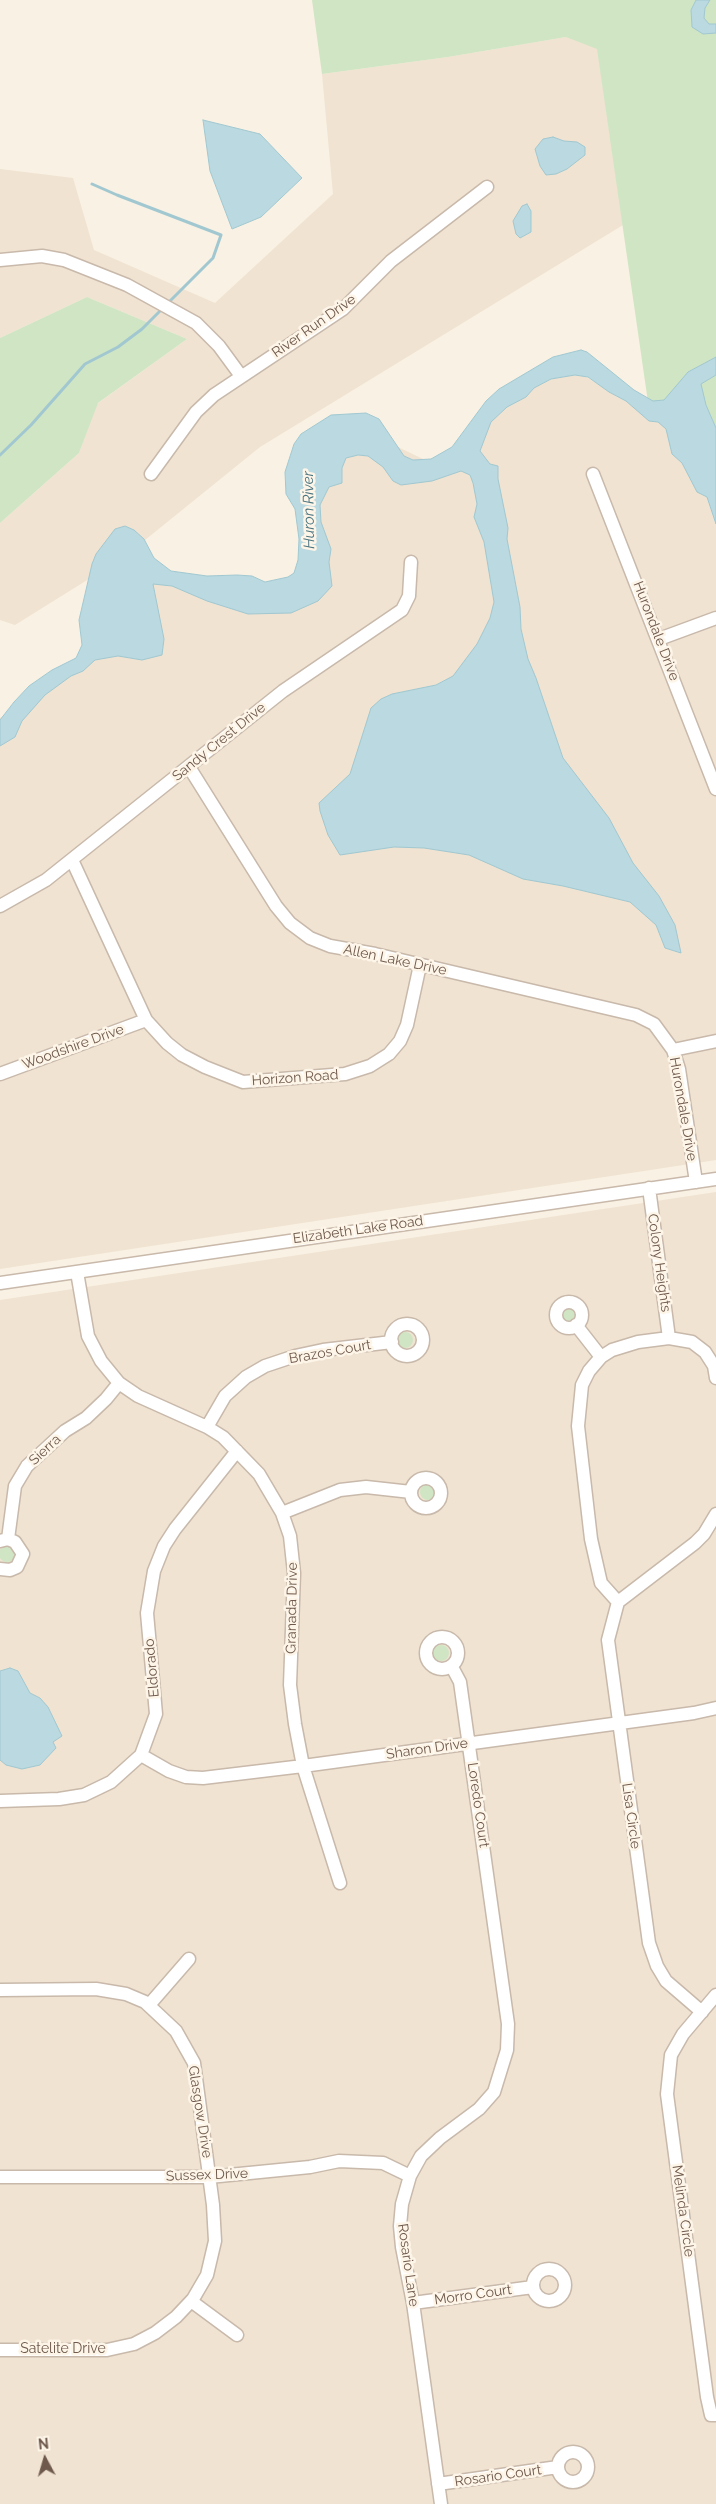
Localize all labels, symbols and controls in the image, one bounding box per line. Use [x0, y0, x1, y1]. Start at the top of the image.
street label: River Run Drive [269, 291, 359, 361]
water label: Huron River [299, 471, 319, 549]
street label: Hurondale Drive [629, 579, 683, 683]
street label: Sandy Crest Drive [169, 699, 269, 785]
street label: Allen Lake Drive [342, 941, 448, 979]
street label: Woodshire Drive [20, 1021, 126, 1073]
street label: Hurondale Drive [666, 1056, 700, 1162]
street label: Horizon Road [251, 1067, 339, 1089]
street label: Elizabeth Lake Road [292, 1213, 424, 1247]
street label: Colony Heights [644, 1213, 674, 1313]
street label: Brazos Court [288, 1337, 372, 1367]
street label: Sierra [26, 1431, 64, 1469]
street label: Granada Drive [283, 1562, 301, 1654]
street label: Eldorado [141, 1638, 163, 1698]
street label: Sharon Drive [385, 1735, 469, 1763]
street label: Loredo Court [464, 1761, 492, 1849]
street label: Lisa Circle [618, 1782, 644, 1850]
street label: Glasgow Drive [184, 2065, 216, 2159]
street label: Melinda Circle [668, 2164, 698, 2258]
street label: Sussex Drive [166, 2165, 248, 2185]
street label: Rosario Lane [394, 2222, 422, 2308]
street label: Morro Court [433, 2281, 513, 2309]
street label: Satelite Drive [20, 2341, 106, 2357]
north arrow [20, 2434, 70, 2484]
text: N [37, 2436, 50, 2453]
street label: Rosario Court [454, 2462, 542, 2490]

